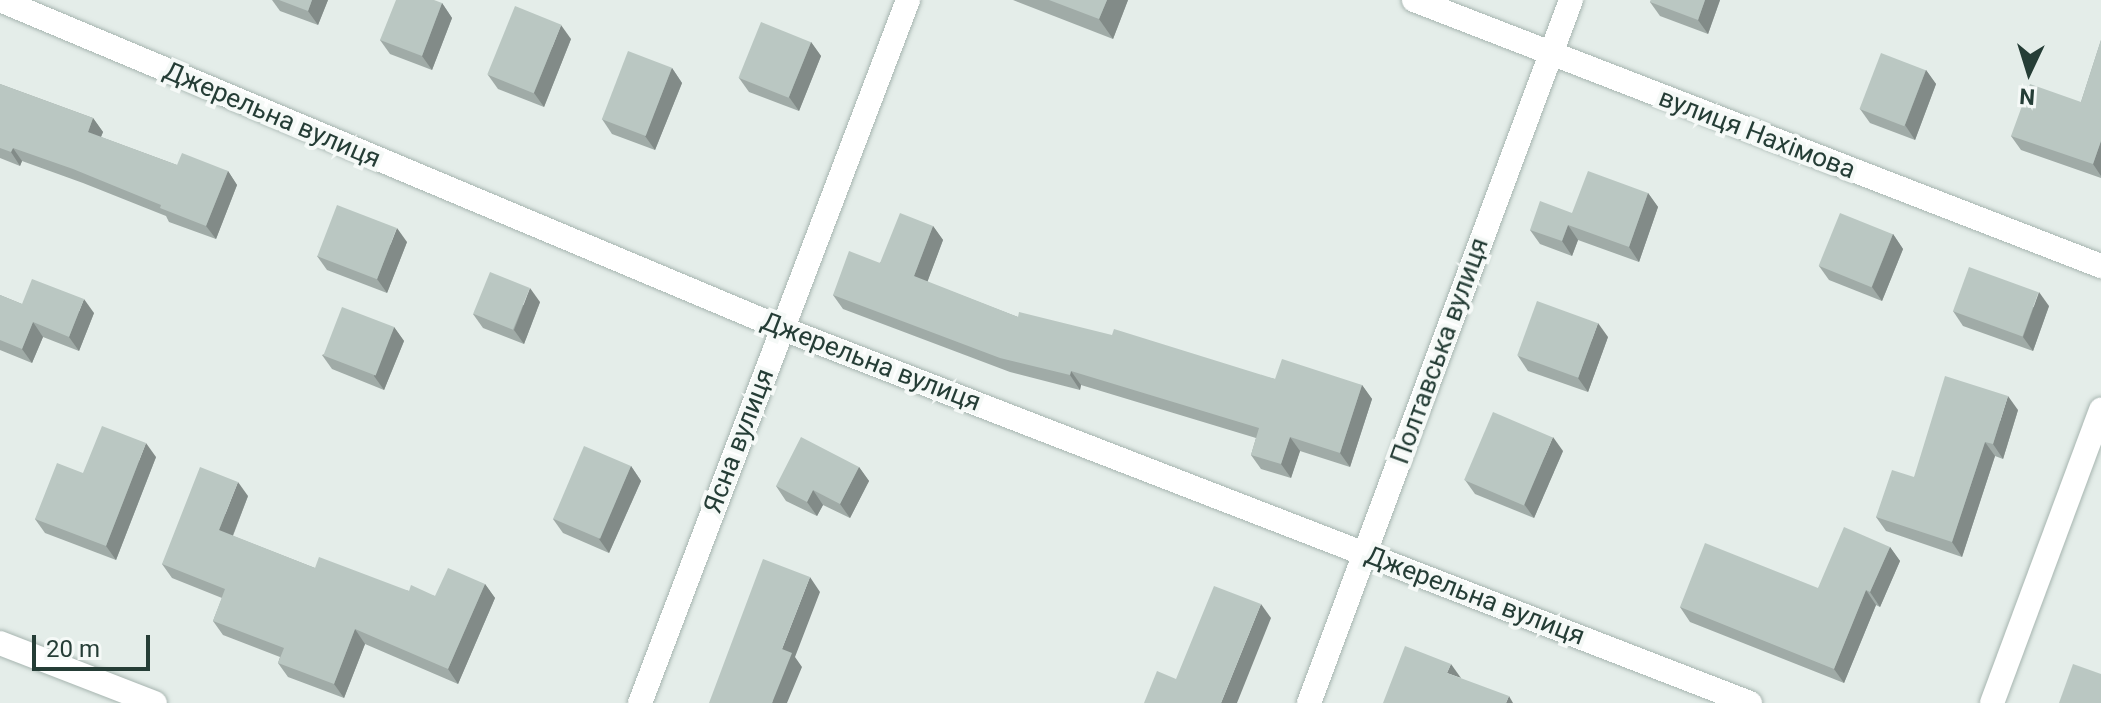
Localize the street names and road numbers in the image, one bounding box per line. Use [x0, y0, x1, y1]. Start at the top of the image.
street label: Джерельна вулиця [159, 55, 385, 175]
street label: вулиця Нахімова [1654, 82, 1860, 186]
street label: Полтавська вулиця [1385, 234, 1495, 468]
street label: Джерельна вулиця [757, 306, 985, 418]
street label: Ясна вулиця [697, 364, 781, 518]
street label: Джерельна вулиця [1361, 540, 1589, 652]

